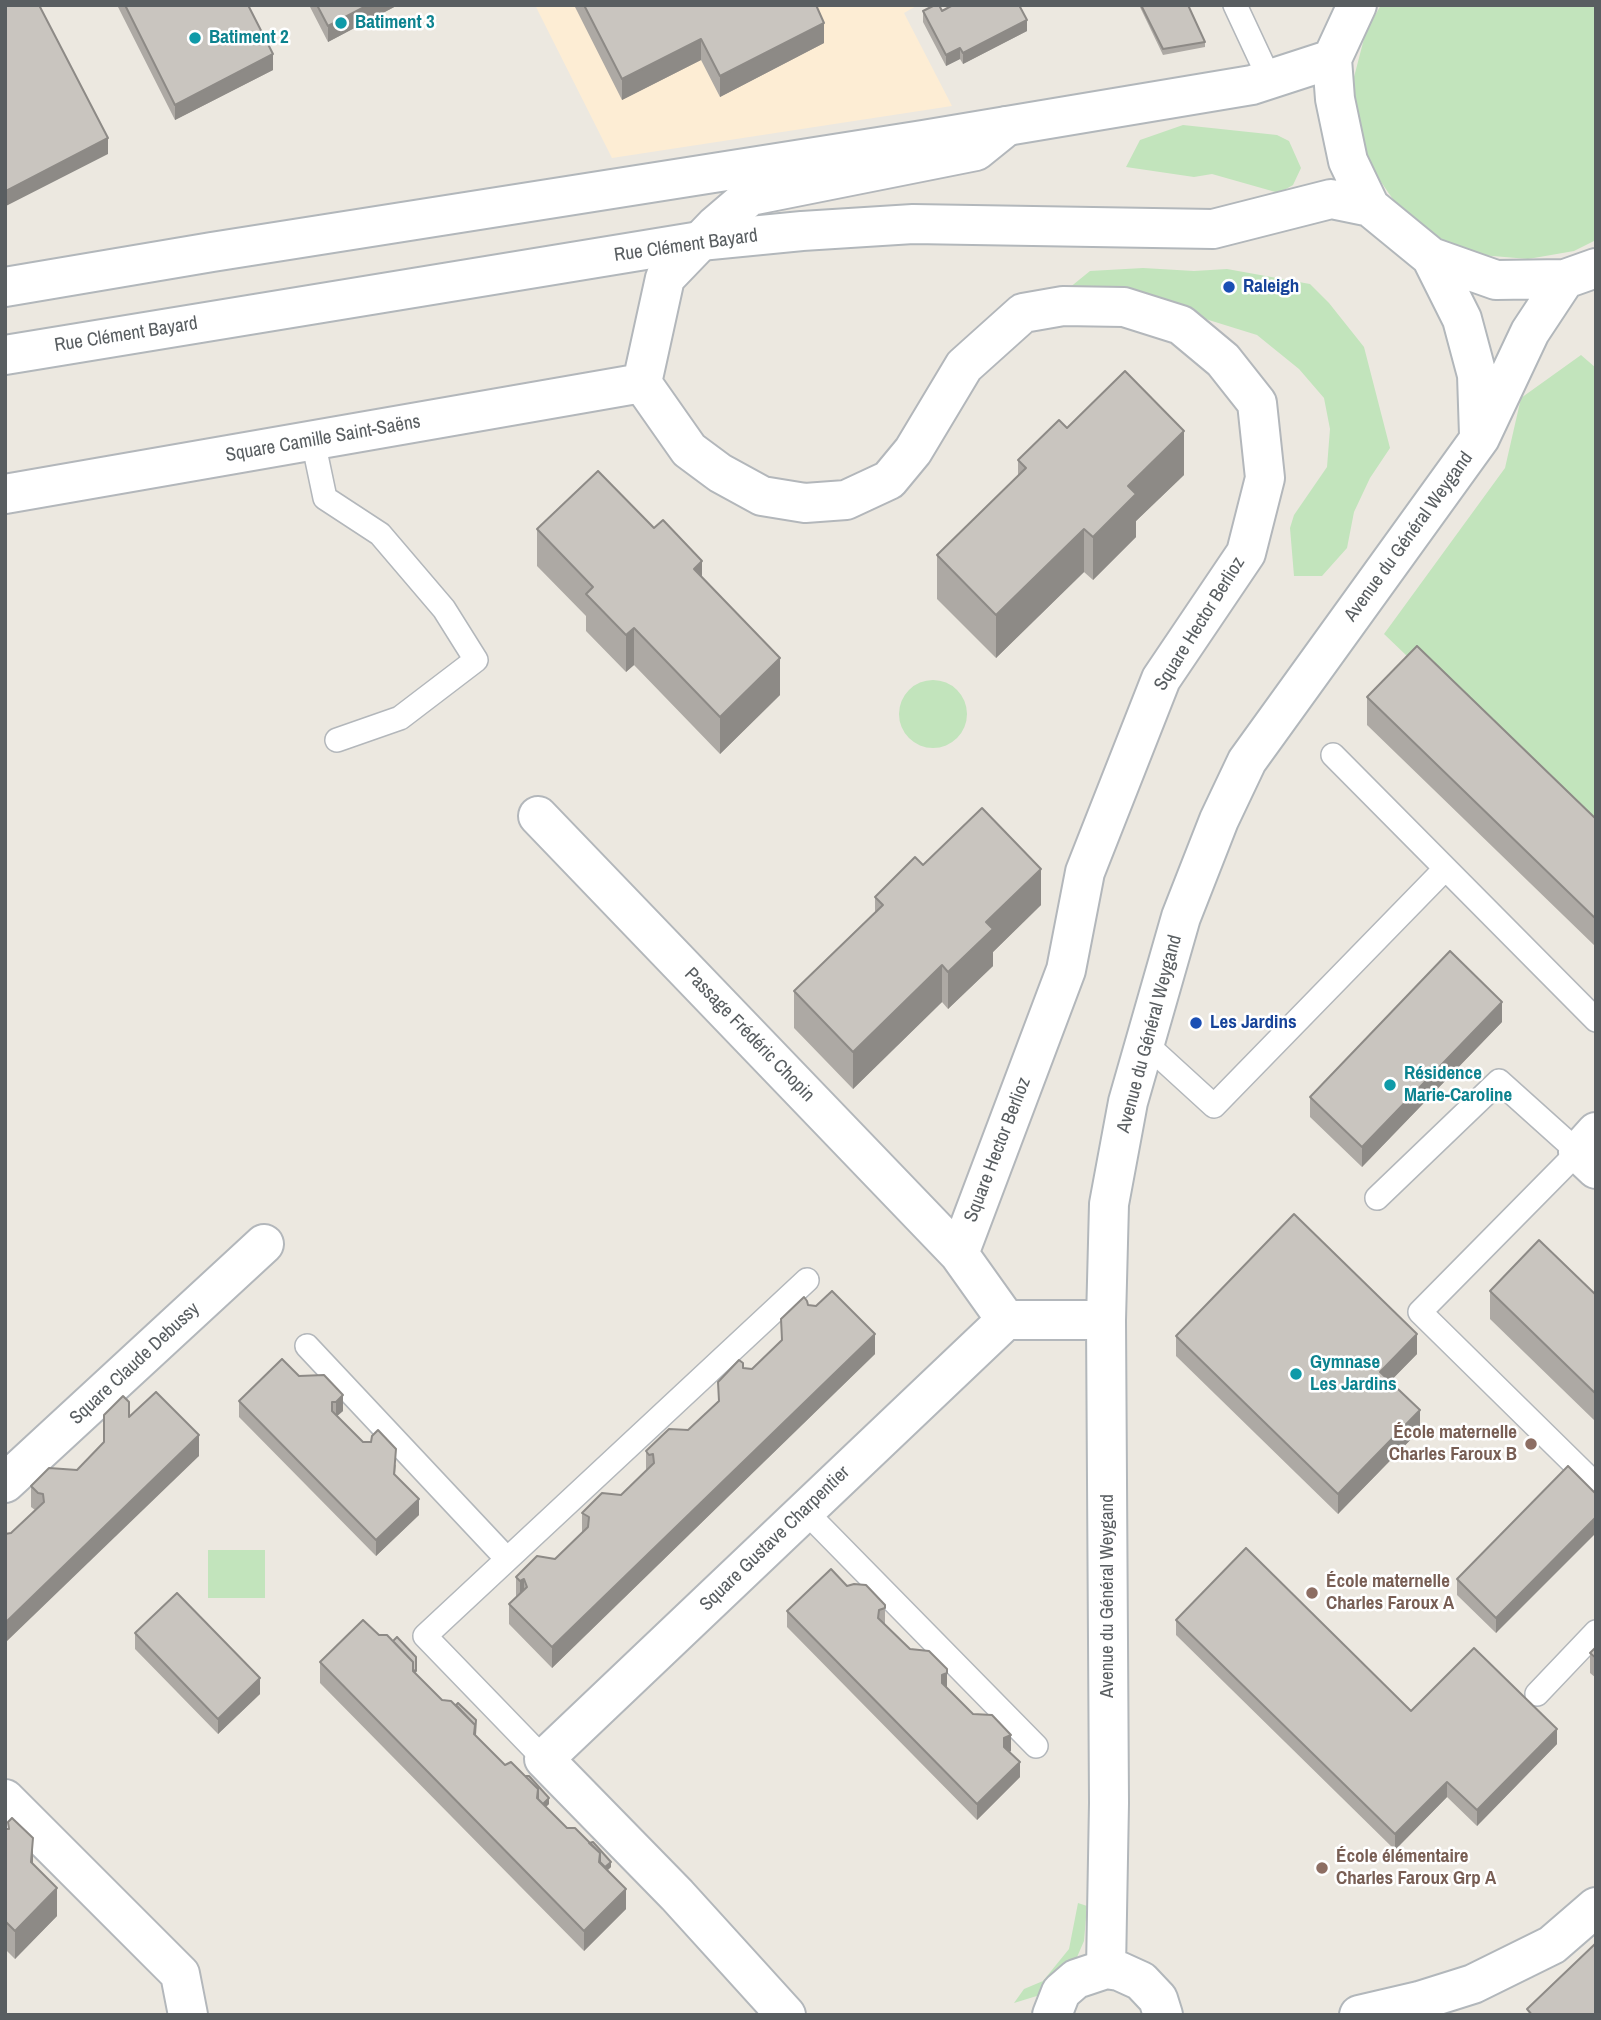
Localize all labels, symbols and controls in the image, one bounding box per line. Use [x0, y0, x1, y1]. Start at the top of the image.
place label: Batiment 3 [355, 12, 435, 34]
marker: Batiment 3 [333, 15, 349, 31]
place label: Batiment 2 [209, 27, 289, 49]
marker: Batiment 2 [187, 30, 203, 46]
street label: Rue Clément Bayard [613, 225, 759, 267]
place label: Raleigh [1243, 276, 1299, 298]
marker: Raleigh [1221, 279, 1237, 295]
street label: Rue Clément Bayard [53, 312, 199, 358]
street label: Square Camille Saint-Saëns [224, 411, 422, 467]
street label: Avenue du Général Weygand [1340, 448, 1478, 626]
street label: Square Hector Berlioz [1150, 553, 1250, 695]
street label: Avenue du Général Weygand [1113, 933, 1187, 1135]
street label: Passage Frédéric Chopin [679, 963, 819, 1107]
place label: Les Jardins [1210, 1012, 1297, 1034]
marker: Les Jardins [1188, 1015, 1204, 1031]
place label: Résidence Marie-Caroline [1404, 1063, 1512, 1107]
street label: Square Hector Berlioz [960, 1074, 1036, 1226]
marker: Résidence Marie-Caroline [1382, 1077, 1398, 1093]
street label: Square Claude Debussy [65, 1298, 205, 1430]
place label: Gymnase Les Jardins [1310, 1352, 1397, 1396]
marker: Gymnase Les Jardins [1288, 1366, 1304, 1382]
place label: École maternelle Charles Faroux B [1389, 1422, 1517, 1466]
marker: École maternelle Charles Faroux B [1523, 1436, 1539, 1452]
street label: Square Gustave Charpentier [695, 1462, 855, 1616]
street label: Avenue du Général Weygand [1097, 1494, 1119, 1698]
place label: École maternelle Charles Faroux A [1326, 1571, 1454, 1615]
marker: École maternelle Charles Faroux A [1304, 1585, 1320, 1601]
place label: École élémentaire Charles Faroux Grp A [1336, 1846, 1496, 1890]
marker: École élémentaire Charles Faroux Grp A [1314, 1860, 1330, 1876]

